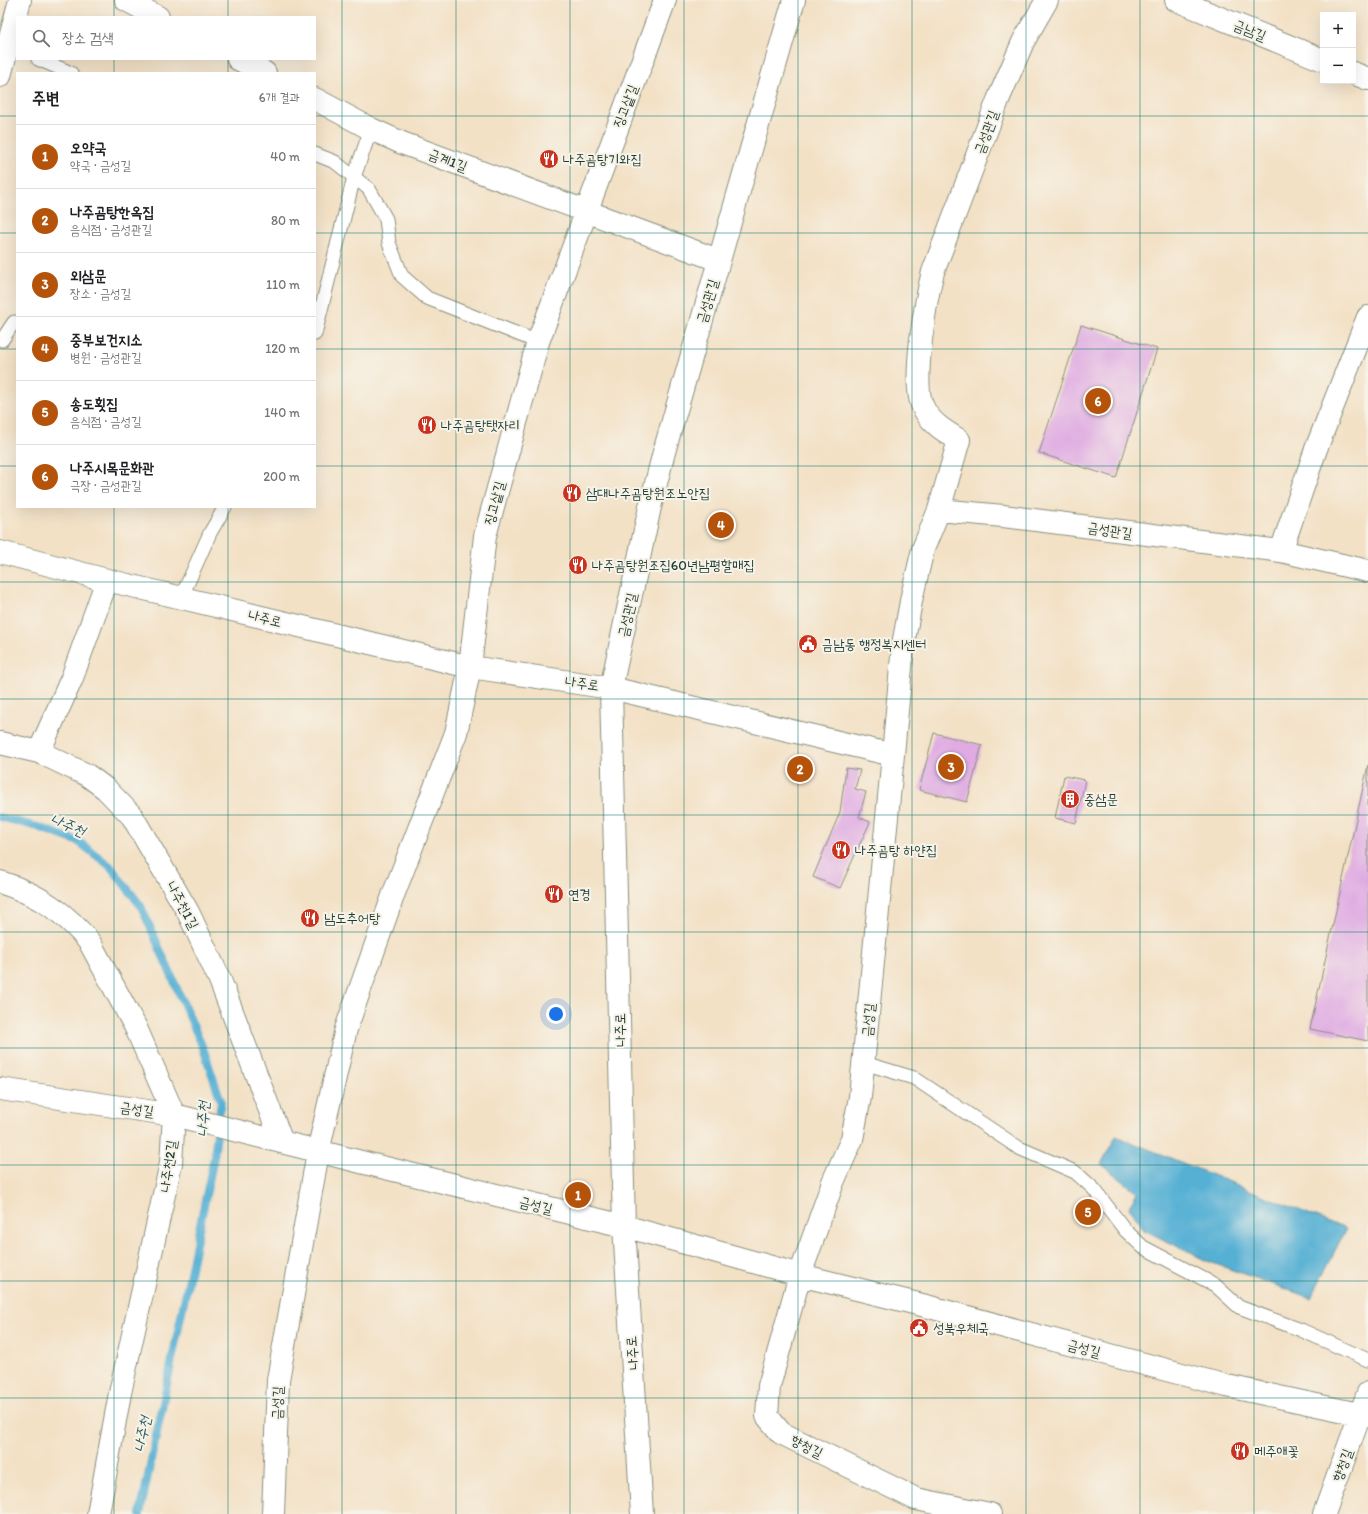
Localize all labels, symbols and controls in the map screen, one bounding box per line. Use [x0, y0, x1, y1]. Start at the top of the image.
map controls [1320, 12, 1356, 84]
button: + [1320, 12, 1356, 48]
search box [16, 16, 316, 60]
street label: 금남길 [1231, 16, 1269, 45]
icon: search [30, 27, 52, 49]
text: 장소 검색 [62, 29, 114, 47]
button: − [1320, 48, 1356, 84]
street label: 징고샅길 [609, 81, 642, 130]
text: 주변 [32, 88, 59, 108]
text: 6개 결과 [259, 90, 300, 105]
street label: 금성관길 [971, 107, 1002, 156]
text: 오약국 [70, 139, 106, 157]
street label: 금계1길 [426, 145, 470, 176]
restaurant icon: 나주곰탕기와집 [538, 148, 560, 170]
text: 1 [42, 149, 48, 164]
text: 40 m [270, 149, 300, 164]
place label: 나주곰탕기와집 [563, 151, 642, 168]
text: 약국 · 금성길 [70, 158, 131, 173]
text: 나주곰탕한옥집 [70, 203, 155, 221]
text: 2 [42, 213, 48, 228]
text: 80 m [271, 213, 300, 228]
text: 음식점 · 금성관길 [70, 222, 152, 237]
text: 외삼문 [70, 267, 106, 285]
street label: 금성관길 [693, 276, 722, 325]
text: 3 [41, 277, 49, 292]
text: 110 m [266, 277, 300, 292]
text: 장소 · 금성길 [70, 286, 131, 301]
text: 중부보건지소 [70, 331, 142, 349]
text: 4 [41, 341, 49, 356]
text: 120 m [265, 341, 300, 356]
text: 병원 · 금성관길 [70, 350, 142, 365]
pin: 6 [1085, 386, 1111, 416]
text: 송도횟집 [70, 395, 118, 413]
text: 5 [42, 405, 48, 420]
text: 140 m [264, 405, 300, 420]
text: 음식점 · 금성길 [70, 414, 142, 429]
restaurant icon: 나주곰탕탯자리 [416, 414, 438, 436]
place label: 나주곰탕탯자리 [441, 417, 520, 434]
text: 나주시목문화관 [70, 459, 155, 477]
text: 6 [42, 469, 48, 484]
text: 200 m [263, 469, 300, 484]
text: 극장 · 금성관길 [70, 478, 142, 493]
street label: 징고샅길 [480, 478, 509, 527]
restaurant icon: 삼대나주곰탕원조노안집 [561, 482, 583, 504]
place label: 삼대나주곰탕원조노안집 [586, 485, 710, 502]
pin: 4 [708, 510, 734, 540]
street label: 금성관길 [1086, 519, 1134, 542]
restaurant icon: 나주곰탕원조집60년남평할매집 [567, 554, 589, 576]
place label: 나주곰탕원조집60년남평할매집 [592, 557, 754, 574]
street label: 금성관길 [614, 591, 641, 639]
street label: 나주로 [246, 606, 283, 631]
public building icon: 금남동 행정복지센터 [797, 633, 819, 655]
place label: 금남동 행정복지센터 [822, 636, 927, 653]
street label: 나주로 [564, 673, 600, 694]
pin: 3 [938, 752, 964, 782]
pin: 2 [787, 754, 813, 784]
building icon: 중삼문 [1059, 788, 1081, 810]
place label: 중삼문 [1084, 791, 1118, 808]
water label: 나주천 [48, 809, 90, 841]
restaurant icon: 나주곰탕 하얀집 [830, 839, 852, 861]
place label: 나주곰탕 하얀집 [855, 842, 937, 859]
street label: 나주천1길 [163, 878, 203, 933]
restaurant icon: 연경 [543, 883, 565, 905]
place label: 연경 [568, 886, 591, 903]
restaurant icon: 남도추어탕 [299, 907, 321, 929]
place label: 남도추어탕 [324, 910, 381, 927]
street label: 금성길 [859, 1002, 879, 1038]
your location [546, 1004, 566, 1024]
street label: 나주로 [612, 1013, 629, 1047]
street label: 금성길 [119, 1099, 156, 1120]
water label: 나주천 [193, 1099, 213, 1138]
street label: 나주천2길 [156, 1138, 181, 1193]
pin: 1 [565, 1180, 591, 1210]
street label: 금성길 [517, 1193, 555, 1218]
pin: 5 [1075, 1197, 1101, 1227]
public building icon: 성북우체국 [908, 1317, 930, 1339]
place label: 성북우체국 [933, 1320, 989, 1337]
street label: 나주로 [623, 1336, 642, 1370]
street label: 금성길 [1065, 1336, 1103, 1361]
street label: 금성길 [268, 1385, 287, 1420]
water label: 나주천 [129, 1413, 155, 1454]
street label: 향청길 [788, 1431, 826, 1462]
restaurant icon: 메주애꽃 [1229, 1440, 1251, 1462]
place label: 메주애꽃 [1254, 1443, 1299, 1460]
street label: 향청길 [1329, 1446, 1356, 1484]

